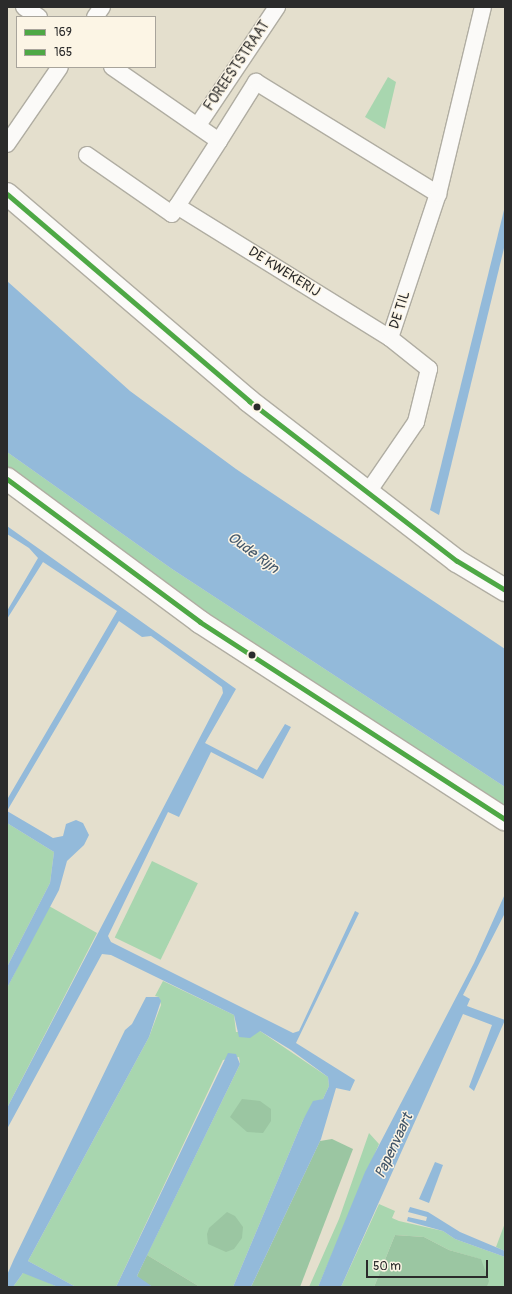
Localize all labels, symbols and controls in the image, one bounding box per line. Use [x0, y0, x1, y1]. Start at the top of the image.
legend [16, 16, 156, 68]
street label: FOREESTSTRAAT [201, 18, 273, 114]
text: 169 [54, 25, 72, 40]
text: 165 [54, 45, 72, 60]
street label: DE KWEKERIJ [245, 243, 323, 301]
street label: DE TIL [386, 289, 414, 331]
unlabelled marker [252, 402, 262, 412]
water label: Oude Rijn [224, 528, 282, 578]
unlabelled marker [247, 650, 257, 660]
water label: Papenvaart [371, 1111, 417, 1181]
scale bar [368, 1252, 490, 1278]
text: 50 m [373, 1259, 401, 1274]

